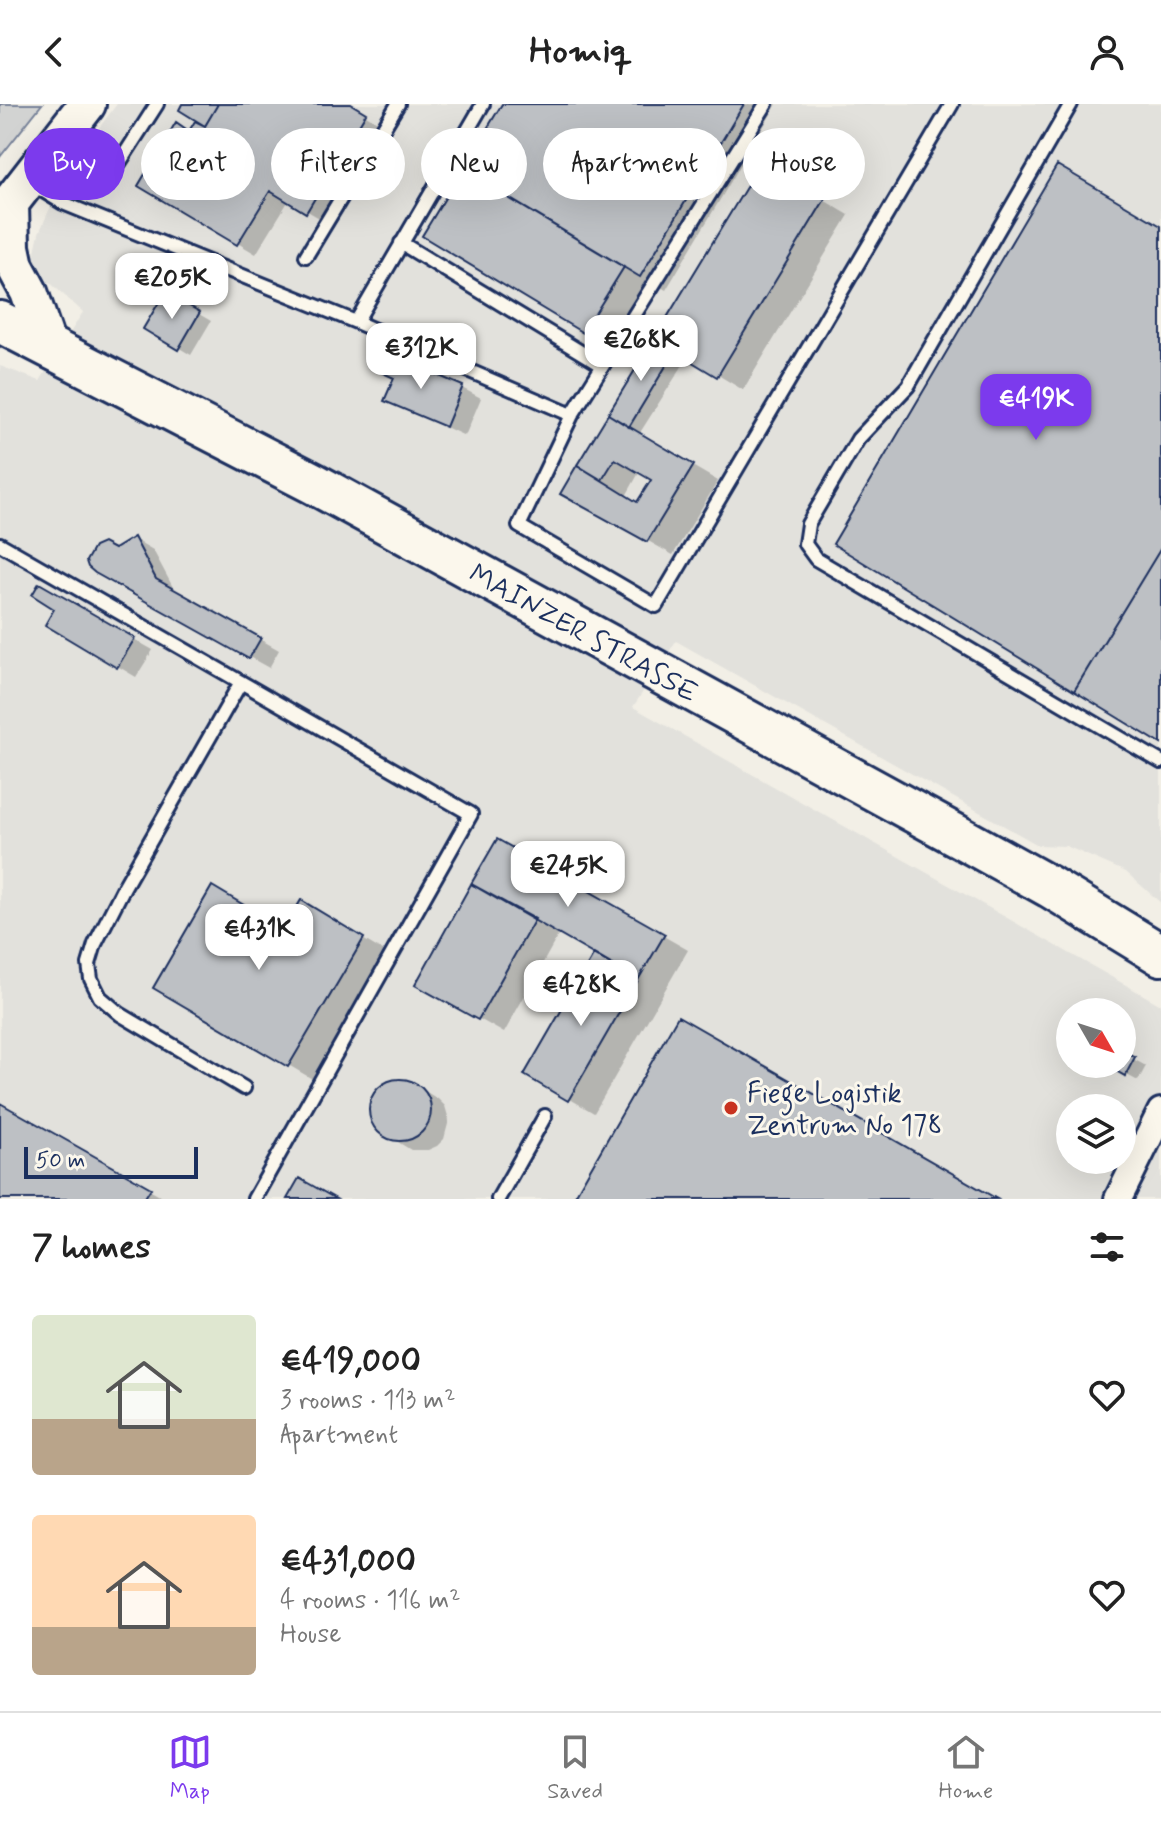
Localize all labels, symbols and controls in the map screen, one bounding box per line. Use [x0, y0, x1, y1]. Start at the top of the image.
text: Homiq [529, 29, 632, 76]
icon: back [32, 30, 76, 74]
icon: person [1085, 30, 1129, 74]
chip: Buy [24, 128, 125, 200]
chip: Rent [141, 128, 255, 200]
chip: Filters [271, 128, 405, 200]
chip: New [421, 128, 527, 200]
chip: Apartment [543, 128, 727, 200]
chip: House [743, 128, 865, 200]
pin: €205K [116, 253, 228, 321]
text: €205K [133, 262, 211, 296]
pin: €268K [585, 315, 697, 383]
pin: €312K [365, 323, 477, 391]
text: €268K [603, 324, 679, 358]
text: €312K [384, 332, 458, 366]
pin: €419K [980, 374, 1092, 442]
text: €419K [998, 383, 1074, 417]
street label: MAINZER STRASSE [462, 556, 704, 712]
pin: €245K [512, 841, 624, 909]
text: €245K [529, 850, 607, 884]
pin: €431K [203, 904, 315, 972]
text: €431K [223, 913, 295, 947]
pin: €428K [525, 960, 637, 1028]
text: €428K [542, 969, 620, 1003]
north arrow [1056, 998, 1136, 1078]
map controls [1056, 998, 1136, 1174]
place label: Fiege Logistik Zentrum No 178 [747, 1076, 942, 1145]
button: layers [1056, 1094, 1136, 1174]
marker: Fiege Logistik Zentrum No 178 [722, 1099, 740, 1117]
scale bar [24, 1143, 198, 1179]
text: 50 m [36, 1147, 85, 1175]
text: 7 homes [32, 1225, 151, 1270]
icon: filters [1085, 1225, 1129, 1269]
text: €419,000 [280, 1339, 421, 1384]
icon: home [96, 1347, 192, 1443]
icon: heart [1085, 1373, 1129, 1417]
text: 3 rooms · 113 m² [280, 1384, 456, 1418]
text: Apartment [280, 1418, 398, 1452]
text: €431,000 [280, 1539, 416, 1584]
icon: home [96, 1547, 192, 1643]
icon: heart [1085, 1573, 1129, 1617]
text: 4 rooms · 116 m² [280, 1584, 461, 1618]
text: House [280, 1618, 341, 1652]
tab: Map [168, 1730, 212, 1806]
tab: Saved [547, 1730, 603, 1806]
tab: Home [939, 1730, 993, 1806]

